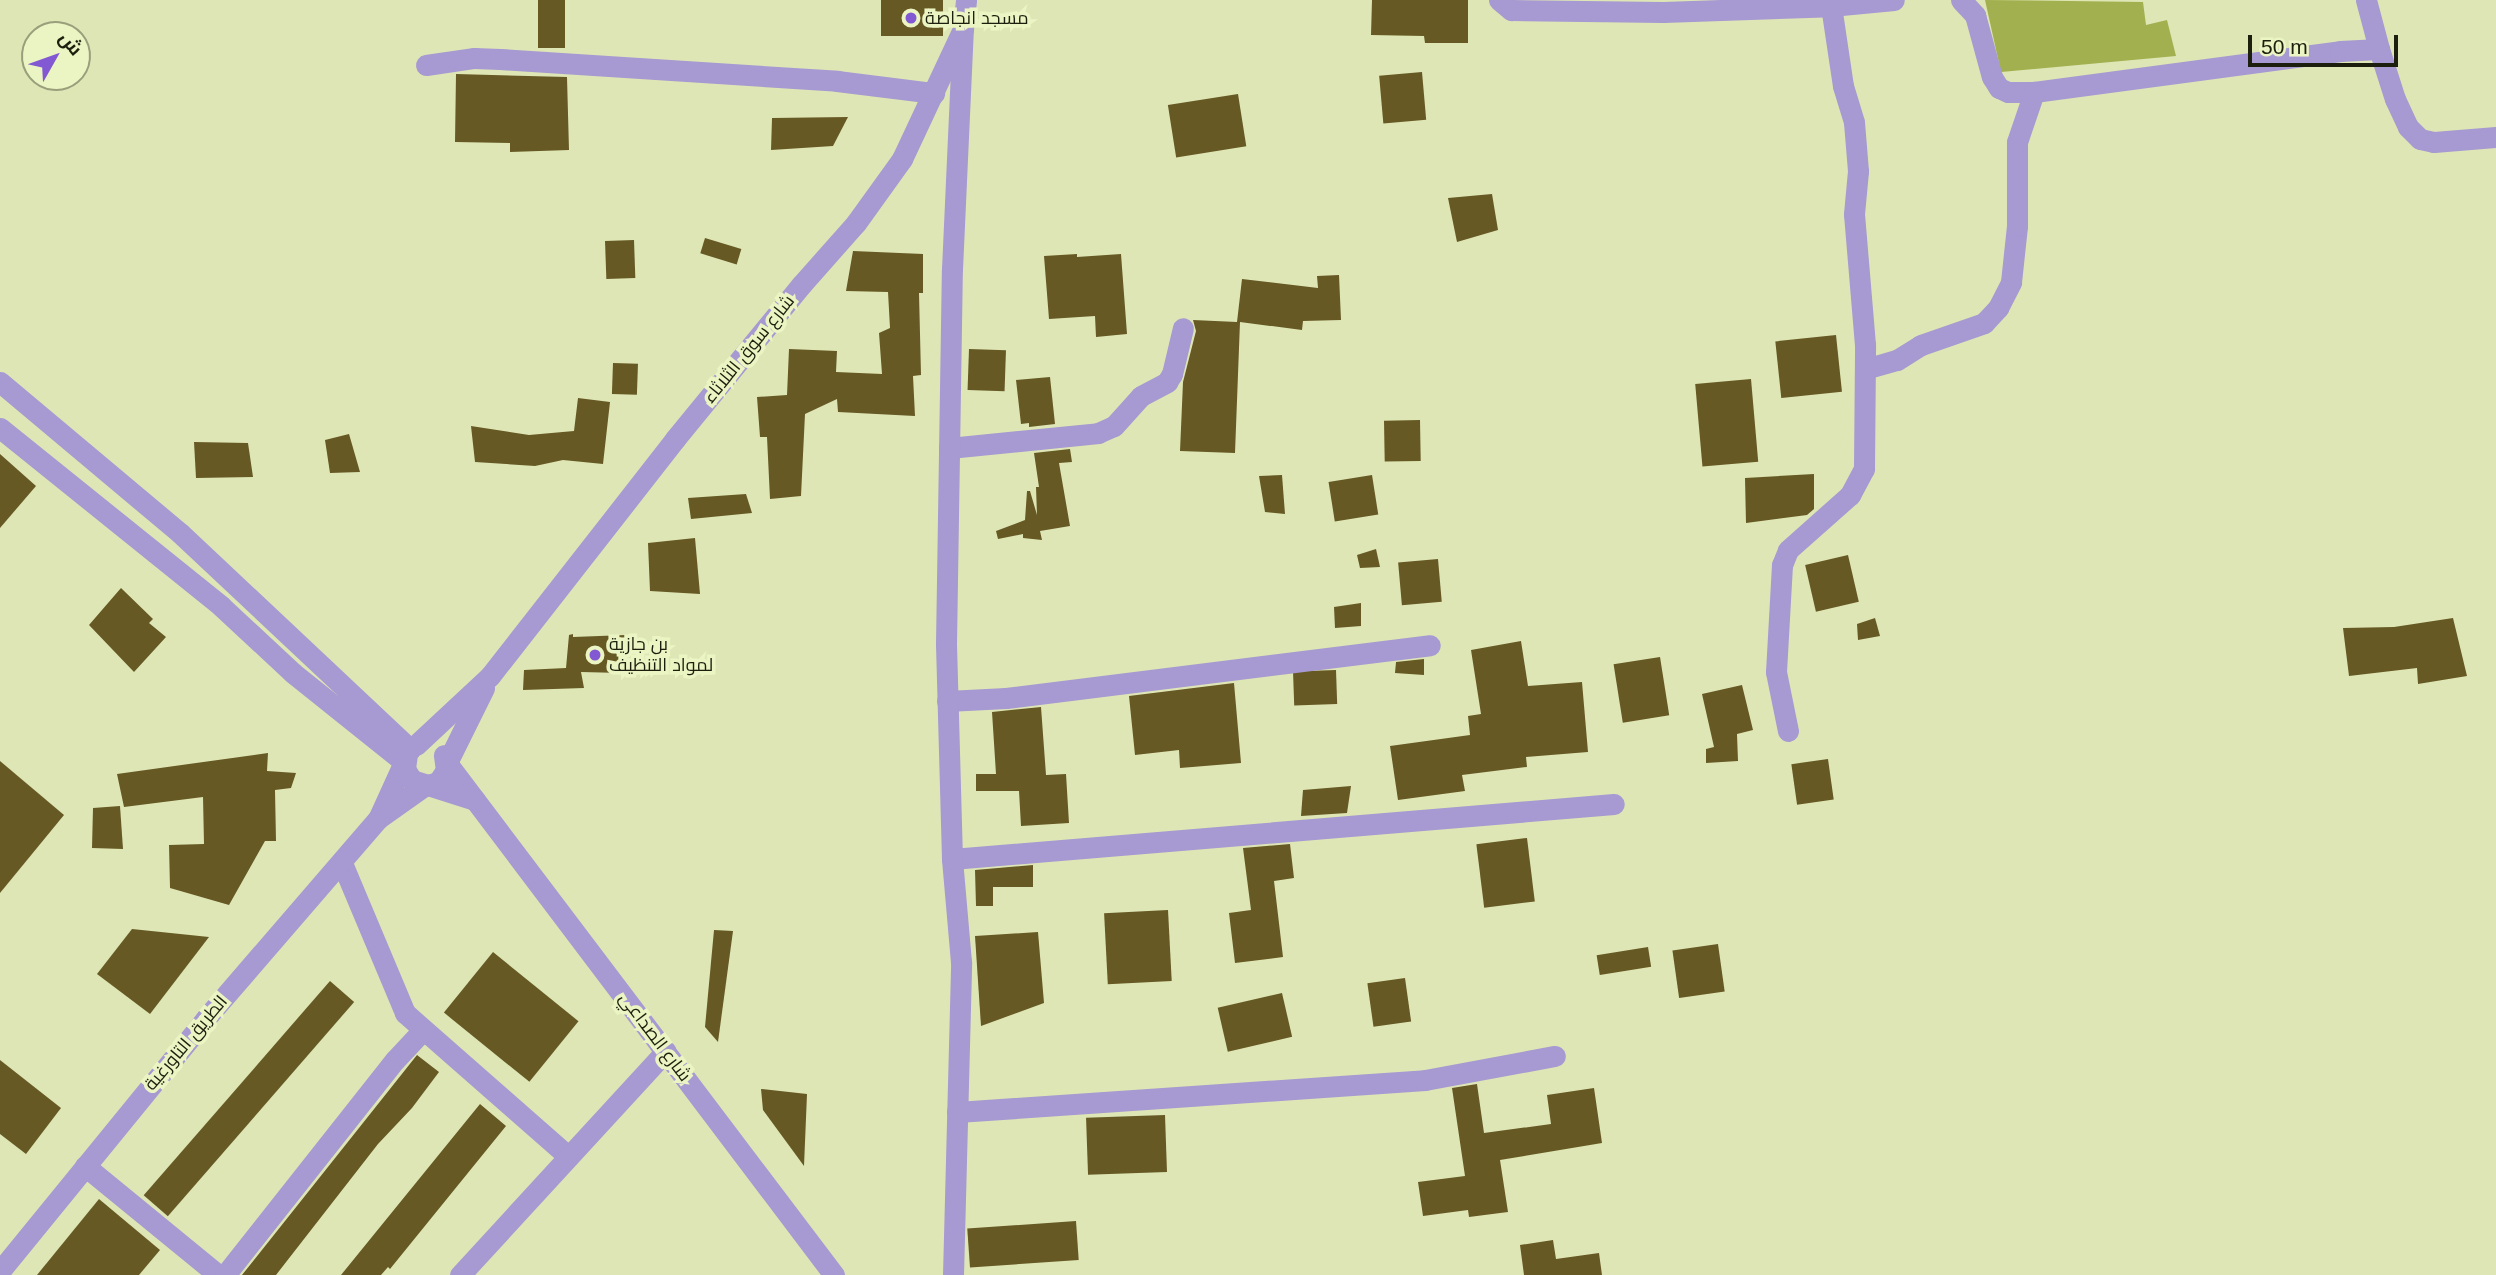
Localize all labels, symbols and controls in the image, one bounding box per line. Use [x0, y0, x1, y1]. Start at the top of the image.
place label: مسجد انجاصة [925, 7, 1028, 29]
marker: مسجد انجاصة [903, 10, 919, 26]
north arrow [21, 21, 91, 91]
scale bar [2251, 21, 2402, 65]
text: ش [55, 27, 87, 60]
text: 50 m [2261, 35, 2308, 58]
street label: شارع سوق الثلاثاء [699, 291, 799, 407]
place label: بن جازية لمواد التنظيف [609, 634, 713, 676]
marker: بن جازية لمواد التنظيف [587, 647, 603, 663]
street label: شارع الصداعي [614, 988, 696, 1086]
street label: الطريق التاورغية [140, 991, 232, 1095]

